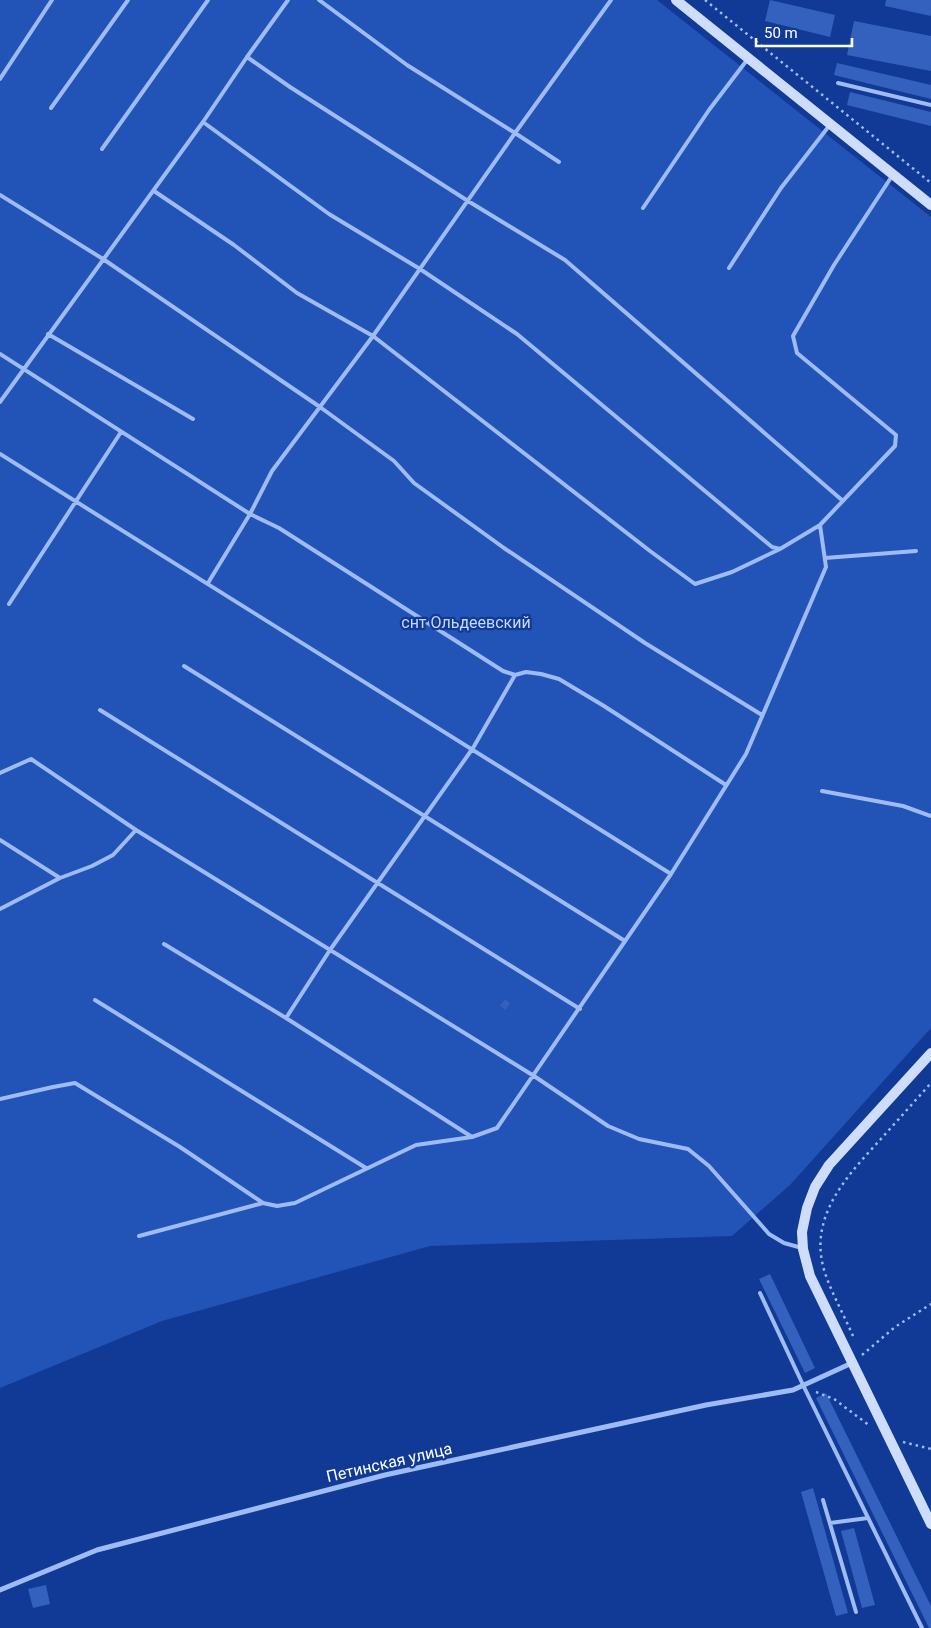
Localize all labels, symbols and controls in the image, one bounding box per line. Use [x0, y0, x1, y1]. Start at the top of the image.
scale bar [756, 15, 852, 47]
text: 50 m [764, 24, 798, 42]
park label: снт Ольдеевский [401, 613, 531, 632]
street label: Петинская улица [324, 1439, 454, 1486]

